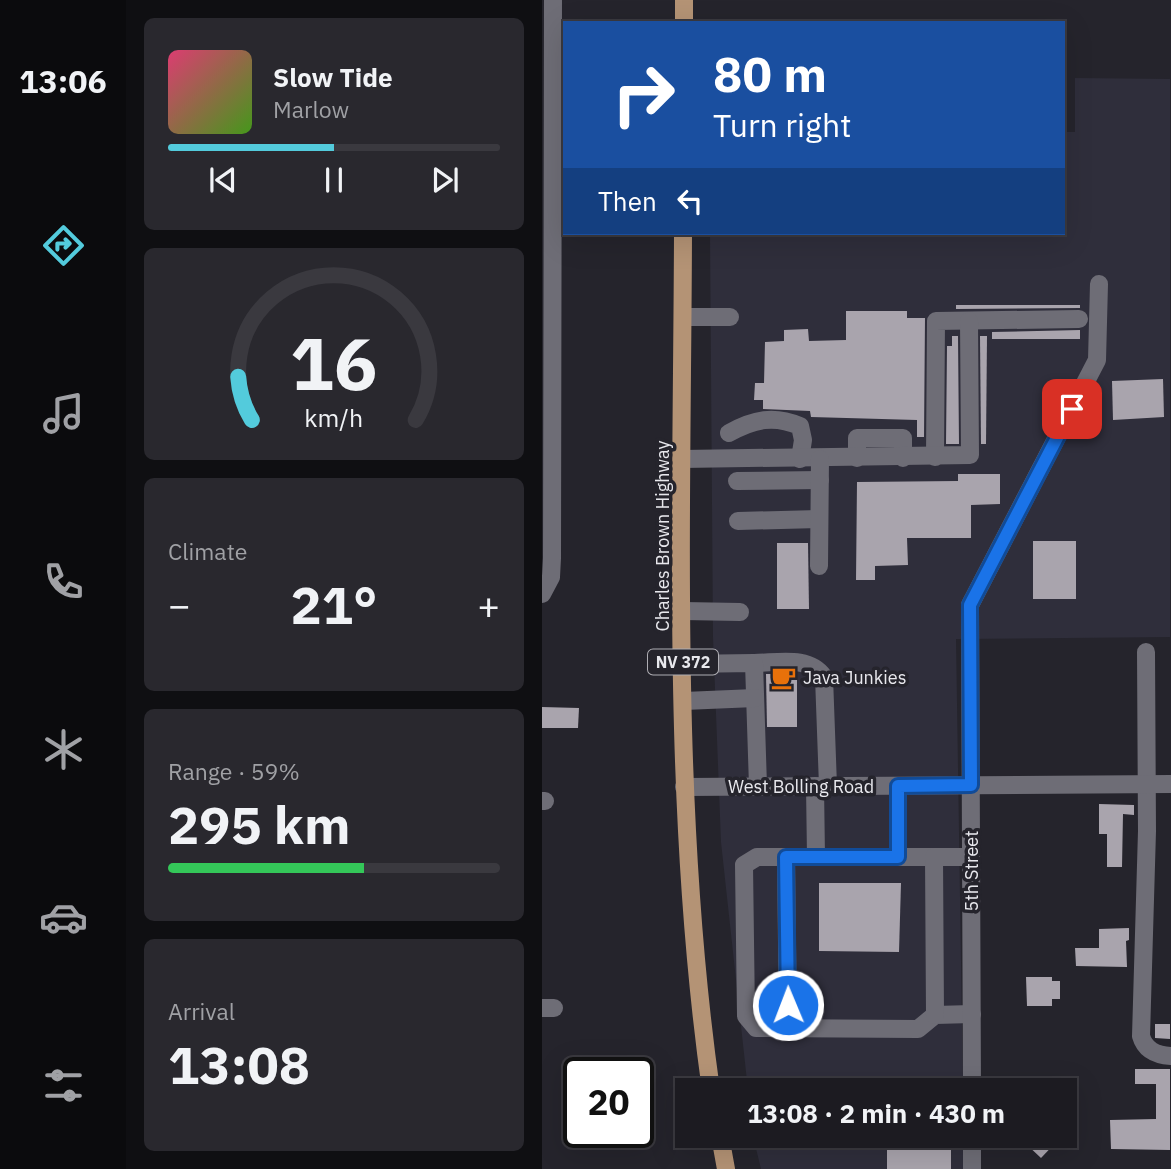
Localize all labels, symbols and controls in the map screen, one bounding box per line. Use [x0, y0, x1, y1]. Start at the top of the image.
text: 80 m [713, 42, 827, 105]
icon: right [598, 49, 689, 140]
text: 13:06 [19, 60, 107, 102]
text: Slow Tide [273, 60, 393, 94]
text: Marlow [273, 94, 349, 124]
text: Turn right [713, 104, 851, 146]
icon: previous [204, 161, 242, 199]
icon: pause [315, 161, 353, 199]
icon: next [426, 161, 464, 199]
icon: left [671, 182, 709, 220]
text: Then [598, 184, 657, 218]
icon: directions [39, 221, 88, 270]
text: 16 [290, 316, 378, 411]
pin [1042, 379, 1102, 439]
icon: music [39, 389, 88, 438]
icon: arrive [1053, 390, 1091, 428]
text: km/h [305, 401, 363, 434]
street label: Charles Brown Highway [651, 440, 674, 632]
text: Climate [168, 536, 247, 566]
icon: phone [39, 557, 88, 606]
text: 21° [291, 571, 377, 638]
text: − [168, 580, 191, 629]
text: + [477, 580, 500, 629]
road number: NV 372 [648, 650, 718, 674]
cafe icon: Java Junkies [769, 663, 797, 691]
place label: Java Junkies [803, 666, 906, 689]
icon: climate [39, 725, 88, 774]
text: Range · 59% [168, 756, 300, 786]
street label: West Bolling Road [728, 775, 874, 798]
text: 295 km [168, 791, 350, 858]
street label: 5th Street [960, 831, 983, 911]
icon: car [39, 893, 88, 942]
position arrow [751, 968, 825, 1042]
text: Arrival [168, 996, 235, 1026]
text: 13:08 [168, 1031, 310, 1098]
speed limit sign: 20 [563, 1057, 654, 1148]
icon: filters [39, 1061, 88, 1110]
text: 13:08 · 2 min · 430 m [747, 1096, 1005, 1130]

